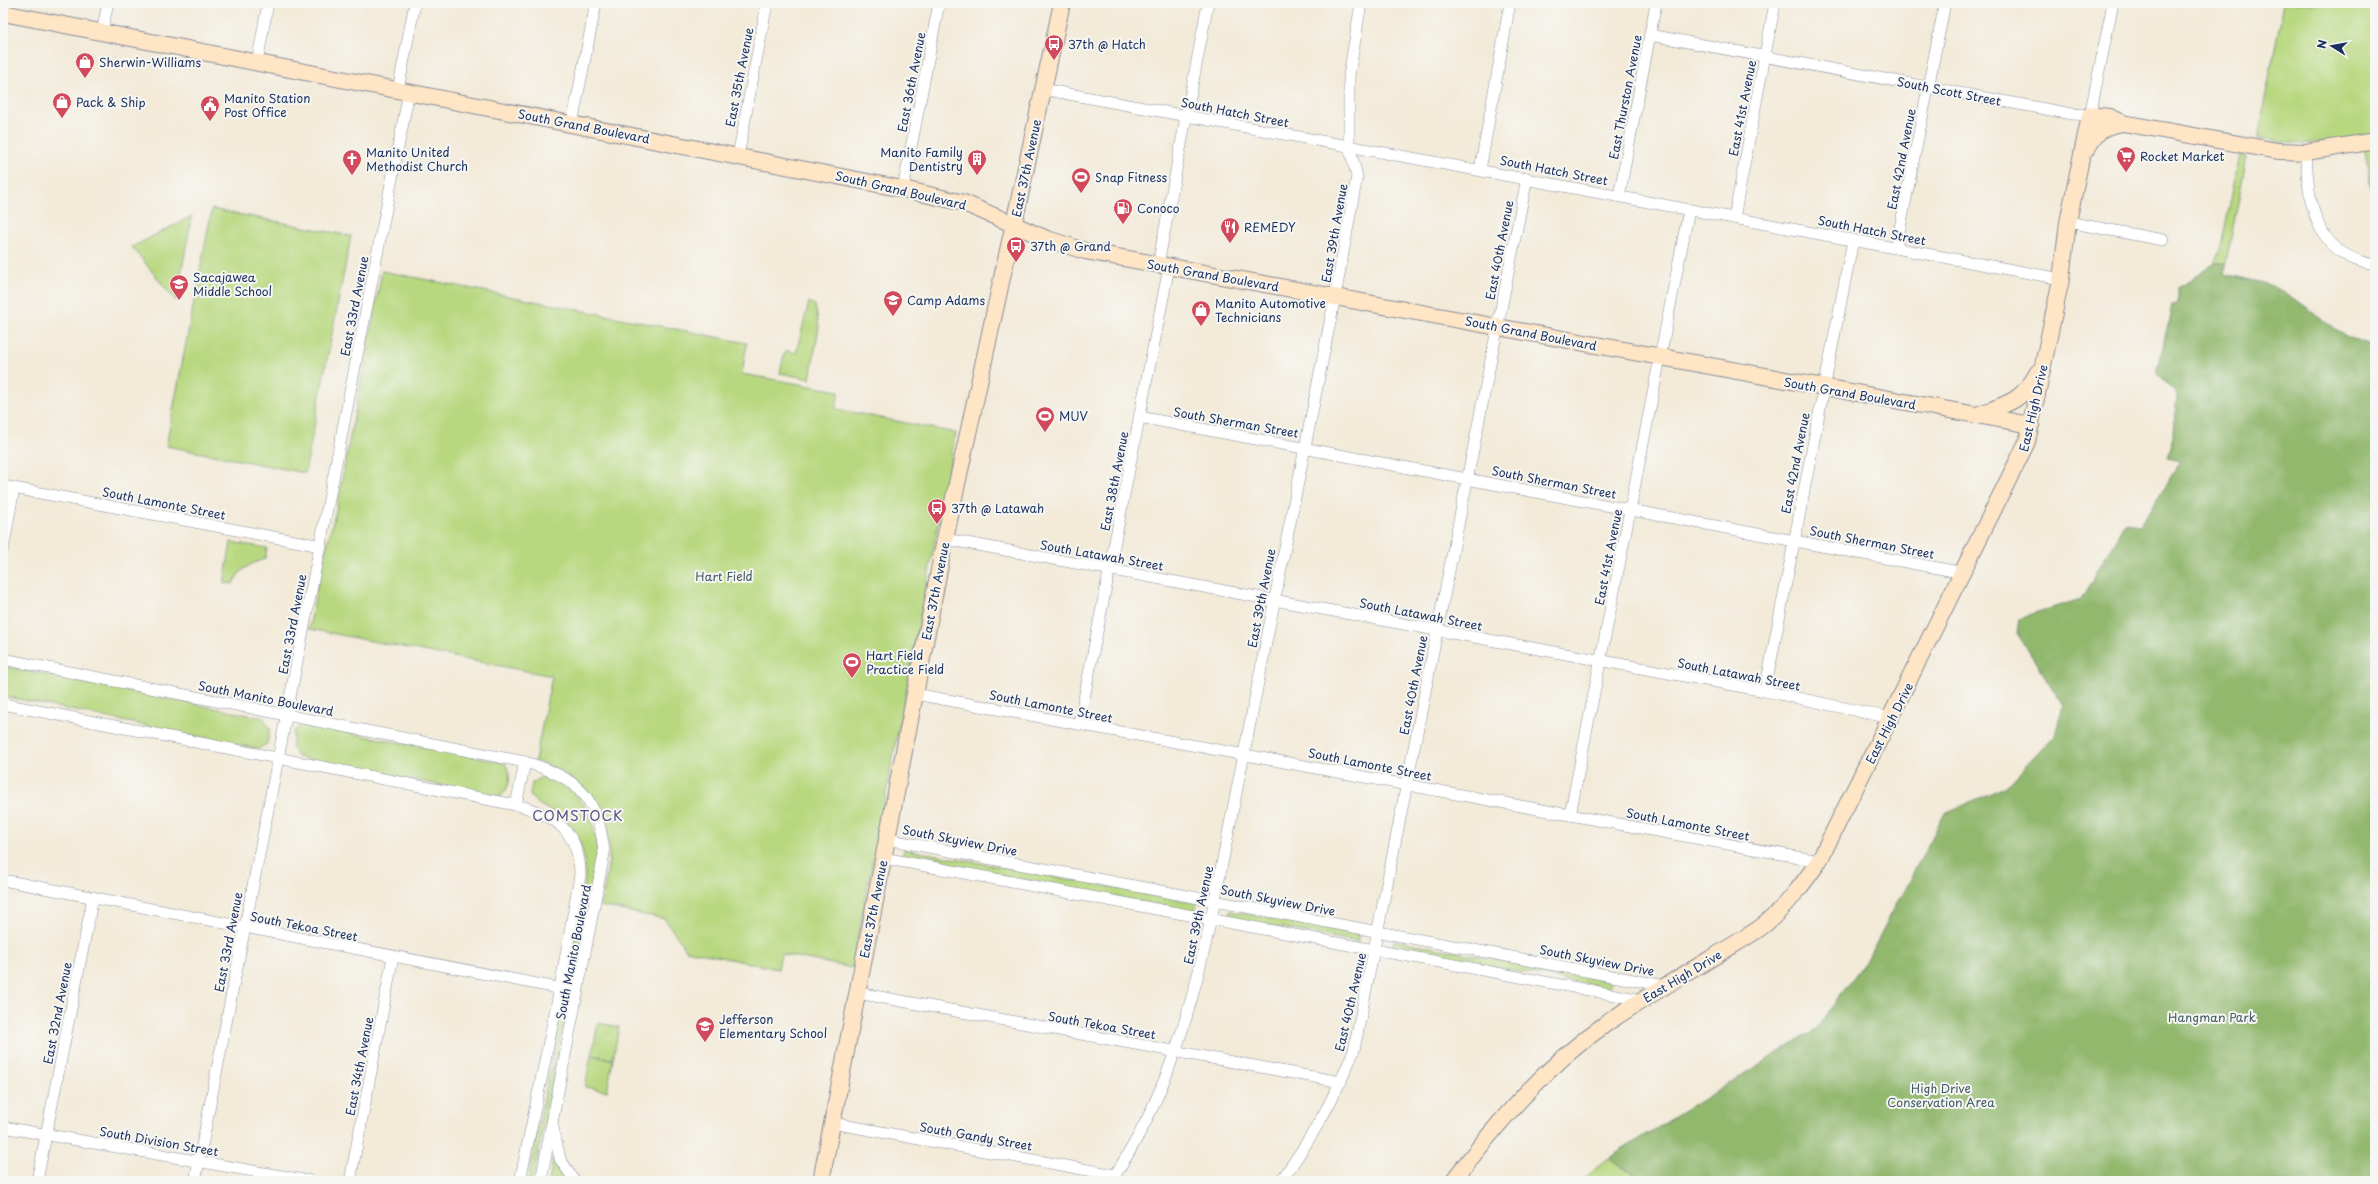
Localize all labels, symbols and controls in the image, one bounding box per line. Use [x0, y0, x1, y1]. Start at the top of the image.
street label: East 35th Avenue [721, 25, 758, 128]
north arrow [2312, 26, 2352, 66]
street label: East 36th Avenue [892, 30, 930, 133]
bus stop icon: 37th @ Hatch [1043, 33, 1065, 61]
street label: East Thurston Avenue [1604, 33, 1646, 161]
place label: 37th @ Hatch [1068, 35, 1146, 53]
text: N [2313, 38, 2331, 50]
shop icon: Sherwin-Williams [74, 51, 96, 79]
place label: Sherwin-Williams [99, 53, 202, 71]
street label: East 41st Avenue [1724, 58, 1760, 157]
street label: South Scott Street [1896, 72, 2003, 110]
place label: Manito Station Post Office [224, 89, 310, 121]
shop icon: Pack & Ship [51, 91, 73, 119]
place label: Pack & Ship [76, 93, 146, 111]
street label: South Hatch Street [1179, 93, 1291, 131]
public building icon: Manito Station Post Office [199, 94, 221, 122]
street label: South Grand Boulevard [517, 104, 652, 148]
street label: East 42nd Avenue [1882, 106, 1920, 211]
street label: East 37th Avenue [1007, 117, 1045, 218]
place label: Manito United Methodist Church [366, 143, 468, 175]
place label: Manito Family Dentistry [880, 143, 963, 175]
supermarket icon: Rocket Market [2115, 145, 2137, 173]
place label: Rocket Market [2140, 147, 2224, 165]
church icon: Manito United Methodist Church [341, 148, 363, 176]
building icon: Manito Family Dentistry [966, 148, 988, 176]
street label: South Hatch Street [1498, 151, 1610, 189]
street label: South Grand Boulevard [834, 166, 969, 214]
sports icon: Snap Fitness [1070, 166, 1092, 194]
place label: Snap Fitness [1095, 168, 1168, 186]
street label: East 39th Avenue [1316, 182, 1352, 284]
fuel station icon: Conoco [1112, 197, 1134, 225]
street label: East 40th Avenue [1481, 198, 1518, 301]
place label: Conoco [1137, 199, 1180, 217]
street label: South Hatch Street [1816, 211, 1928, 249]
restaurant icon: REMEDY [1219, 216, 1241, 244]
place label: REMEDY [1244, 218, 1296, 236]
bus stop icon: 37th @ Grand [1005, 235, 1027, 263]
place label: 37th @ Grand [1030, 237, 1111, 255]
street label: East 33rd Avenue [335, 254, 373, 358]
street label: South Grand Boulevard [1145, 255, 1281, 296]
place label: Sacajawea Middle School [193, 268, 272, 300]
school or university icon: Sacajawea Middle School [168, 273, 190, 301]
school or university icon: Camp Adams [882, 289, 904, 317]
place label: Camp Adams [907, 291, 985, 309]
place label: Manito Automotive Technicians [1215, 294, 1326, 326]
shop icon: Manito Automotive Technicians [1190, 299, 1212, 327]
street label: South Grand Boulevard [1464, 311, 1599, 355]
street label: East High Drive [2014, 363, 2052, 453]
street label: South Grand Boulevard [1782, 373, 1918, 414]
street label: South Sherman Street [1172, 402, 1300, 442]
sports icon: MUV [1034, 405, 1056, 433]
place label: MUV [1059, 407, 1089, 425]
street label: East 42nd Avenue [1776, 410, 1814, 515]
street label: East 38th Avenue [1096, 429, 1133, 532]
street label: South Sherman Street [1490, 461, 1618, 503]
street label: South Lamonte Street [101, 482, 227, 524]
bus stop icon: 37th @ Latawah [926, 497, 948, 525]
place label: 37th @ Latawah [951, 499, 1044, 517]
street label: East 41st Avenue [1590, 507, 1626, 606]
street label: South Sherman Street [1808, 521, 1936, 563]
street label: South Latawah Street [1039, 535, 1165, 575]
street label: East 37th Avenue [917, 540, 953, 641]
street label: East 39th Avenue [1243, 547, 1279, 649]
park label: Hart Field [695, 567, 753, 585]
street label: East 33rd Avenue [273, 572, 311, 676]
street label: South Latawah Street [1358, 593, 1484, 635]
street label: East 40th Avenue [1395, 633, 1432, 736]
place label: Hart Field Practice Field [866, 646, 944, 678]
sports icon: Hart Field Practice Field [841, 651, 863, 679]
street label: South Latawah Street [1676, 653, 1802, 695]
street label: South Manito Boulevard [197, 676, 336, 720]
street label: East High Drive [1861, 679, 1917, 767]
street label: South Lamonte Street [988, 685, 1114, 727]
street label: South Lamonte Street [1307, 743, 1433, 785]
street label: South Lamonte Street [1625, 803, 1751, 845]
district label: COMSTOCK [532, 805, 624, 826]
street label: South Skyview Drive [901, 820, 1019, 860]
street label: East 37th Avenue [855, 858, 891, 959]
street label: East 39th Avenue [1179, 864, 1217, 966]
street label: South Skyview Drive [1219, 880, 1337, 920]
street label: South Manito Boulevard [551, 882, 595, 1021]
street label: East 33rd Avenue [209, 890, 247, 994]
street label: South Tekoa Street [249, 907, 359, 945]
street label: South Skyview Drive [1538, 940, 1656, 980]
street label: East High Drive [1639, 945, 1725, 1007]
street label: East 40th Avenue [1330, 950, 1370, 1053]
street label: East 32nd Avenue [38, 960, 76, 1066]
street label: South Tekoa Street [1047, 1007, 1157, 1043]
park label: Hangman Park [2168, 1008, 2256, 1026]
place label: Jefferson Elementary School [719, 1010, 827, 1042]
street label: East 34th Avenue [341, 1015, 377, 1117]
school or university icon: Jefferson Elementary School [694, 1015, 716, 1043]
park label: High Drive Conservation Area [1887, 1079, 1995, 1111]
street label: South Gandy Street [918, 1117, 1034, 1155]
street label: South Division Street [98, 1122, 220, 1160]

